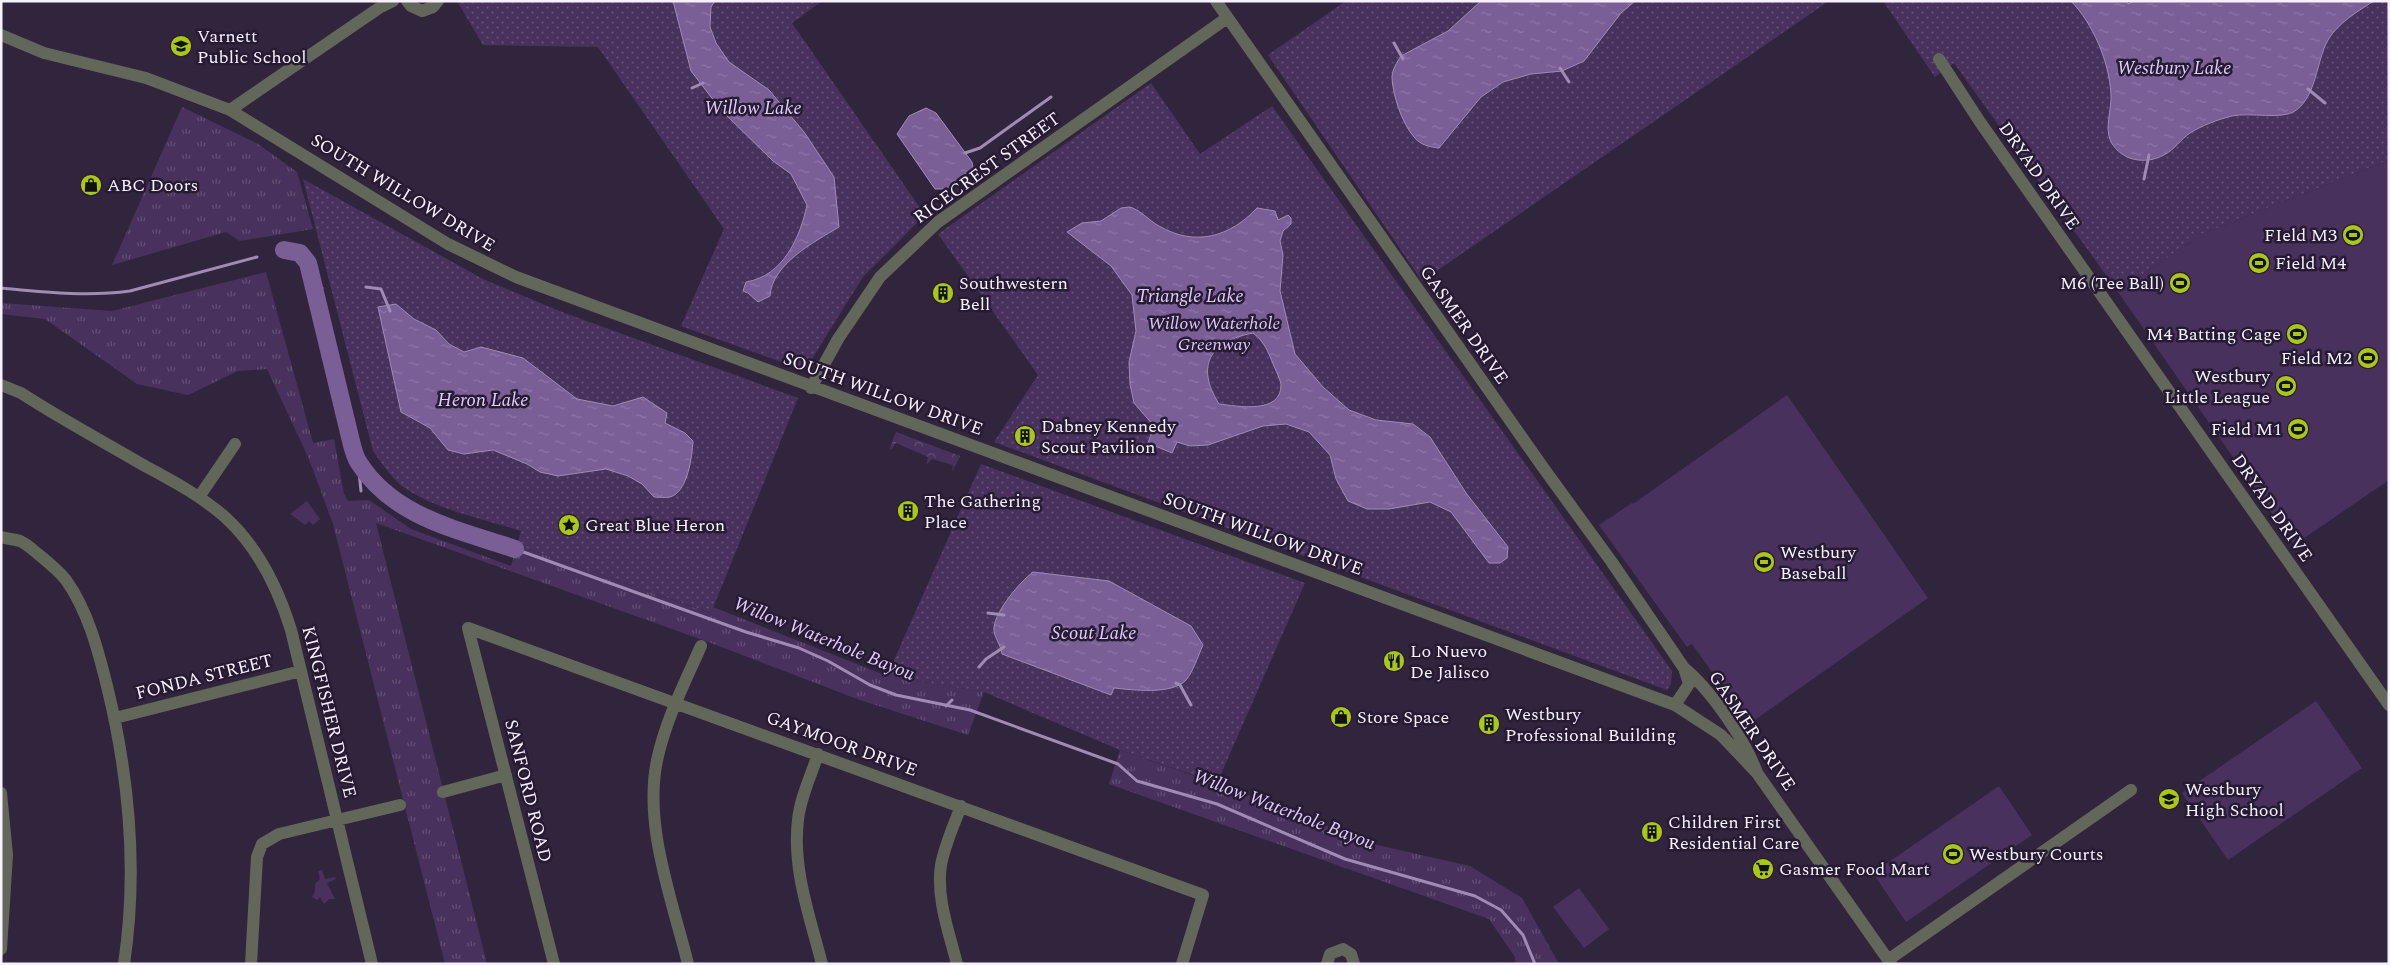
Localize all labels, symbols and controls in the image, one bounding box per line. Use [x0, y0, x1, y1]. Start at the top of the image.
place label: Varnett Public School [197, 23, 307, 71]
school or university icon: Varnett Public School [169, 34, 193, 58]
water label: Westbury Lake [2117, 54, 2231, 83]
water label: Willow Lake [704, 94, 802, 123]
street label: RICECREST STREET [908, 105, 1066, 231]
street label: DRYAD DRIVE [1992, 116, 2086, 236]
street label: SOUTH WILLOW DRIVE [306, 127, 500, 259]
place label: ABC Doors [107, 172, 198, 199]
shop icon: ABC Doors [79, 173, 103, 197]
place label: FIeld M3 [2264, 222, 2337, 249]
sports icon: FIeld M3 [2341, 223, 2365, 247]
place label: Field M4 [2275, 250, 2346, 277]
sports icon: Field M4 [2247, 251, 2271, 275]
street label: GASMER DRIVE [1413, 260, 1515, 390]
place label: Southwestern Bell [959, 270, 1068, 318]
place label: M6 (Tee Ball) [2060, 270, 2164, 297]
sports icon: M6 (Tee Ball) [2168, 271, 2192, 295]
building icon: Southwestern Bell [931, 281, 955, 305]
water label: Triangle Lake [1136, 282, 1244, 311]
park label: Willow Waterhole Greenway [1148, 310, 1280, 358]
place label: M4 Batting Cage [2146, 321, 2281, 348]
sports icon: M4 Batting Cage [2285, 322, 2309, 346]
street label: SOUTH WILLOW DRIVE [779, 345, 987, 443]
place label: Field M2 [2281, 345, 2352, 372]
sports icon: Field M2 [2356, 346, 2380, 370]
place label: Westbury Little League [2164, 363, 2271, 411]
sports icon: Westbury Little League [2274, 374, 2298, 398]
water label: Heron Lake [437, 386, 529, 415]
place label: Dabney Kennedy Scout Pavilion [1041, 413, 1177, 461]
place label: Field M1 [2211, 416, 2282, 443]
sports icon: Field M1 [2286, 417, 2310, 441]
building icon: Dabney Kennedy Scout Pavilion [1013, 424, 1037, 448]
street label: DRYAD DRIVE [2225, 448, 2319, 568]
street label: SOUTH WILLOW DRIVE [1159, 485, 1367, 583]
place label: The Gathering Place [924, 488, 1041, 536]
building icon: The Gathering Place [896, 499, 920, 523]
place label: Great Blue Heron [585, 512, 725, 539]
place icon: Great Blue Heron [557, 513, 581, 537]
place label: Westbury Baseball [1780, 539, 1857, 587]
sports icon: Westbury Baseball [1752, 550, 1776, 574]
water label: Willow Waterhole Bayou [729, 589, 919, 689]
water label: Scout Lake [1051, 619, 1137, 648]
street label: KINGFISHER DRIVE [295, 623, 363, 801]
place label: Lo Nuevo De Jalisco [1410, 638, 1489, 686]
street label: FONDA STREET [133, 647, 275, 707]
restaurant icon: Lo Nuevo De Jalisco [1382, 649, 1406, 673]
street label: GASMER DRIVE [1702, 665, 1802, 797]
place label: Westbury Professional Building [1505, 701, 1676, 749]
street label: GAYMOOR DRIVE [763, 704, 921, 784]
place label: Store Space [1357, 704, 1449, 731]
shop icon: Store Space [1329, 705, 1353, 729]
building icon: Westbury Professional Building [1477, 712, 1501, 736]
street label: SANFORD ROAD [497, 717, 559, 865]
water label: Willow Waterhole Bayou [1188, 762, 1380, 858]
place label: Westbury High School [2185, 776, 2284, 824]
school or university icon: Westbury High School [2157, 787, 2181, 811]
place label: Children First Residential Care [1668, 809, 1800, 857]
building icon: Children First Residential Care [1640, 820, 1664, 844]
place label: Westbury Courts [1969, 841, 2104, 868]
sports icon: Westbury Courts [1941, 842, 1965, 866]
place label: Gasmer Food Mart [1779, 856, 1930, 883]
supermarket icon: Gasmer Food Mart [1751, 857, 1775, 881]

